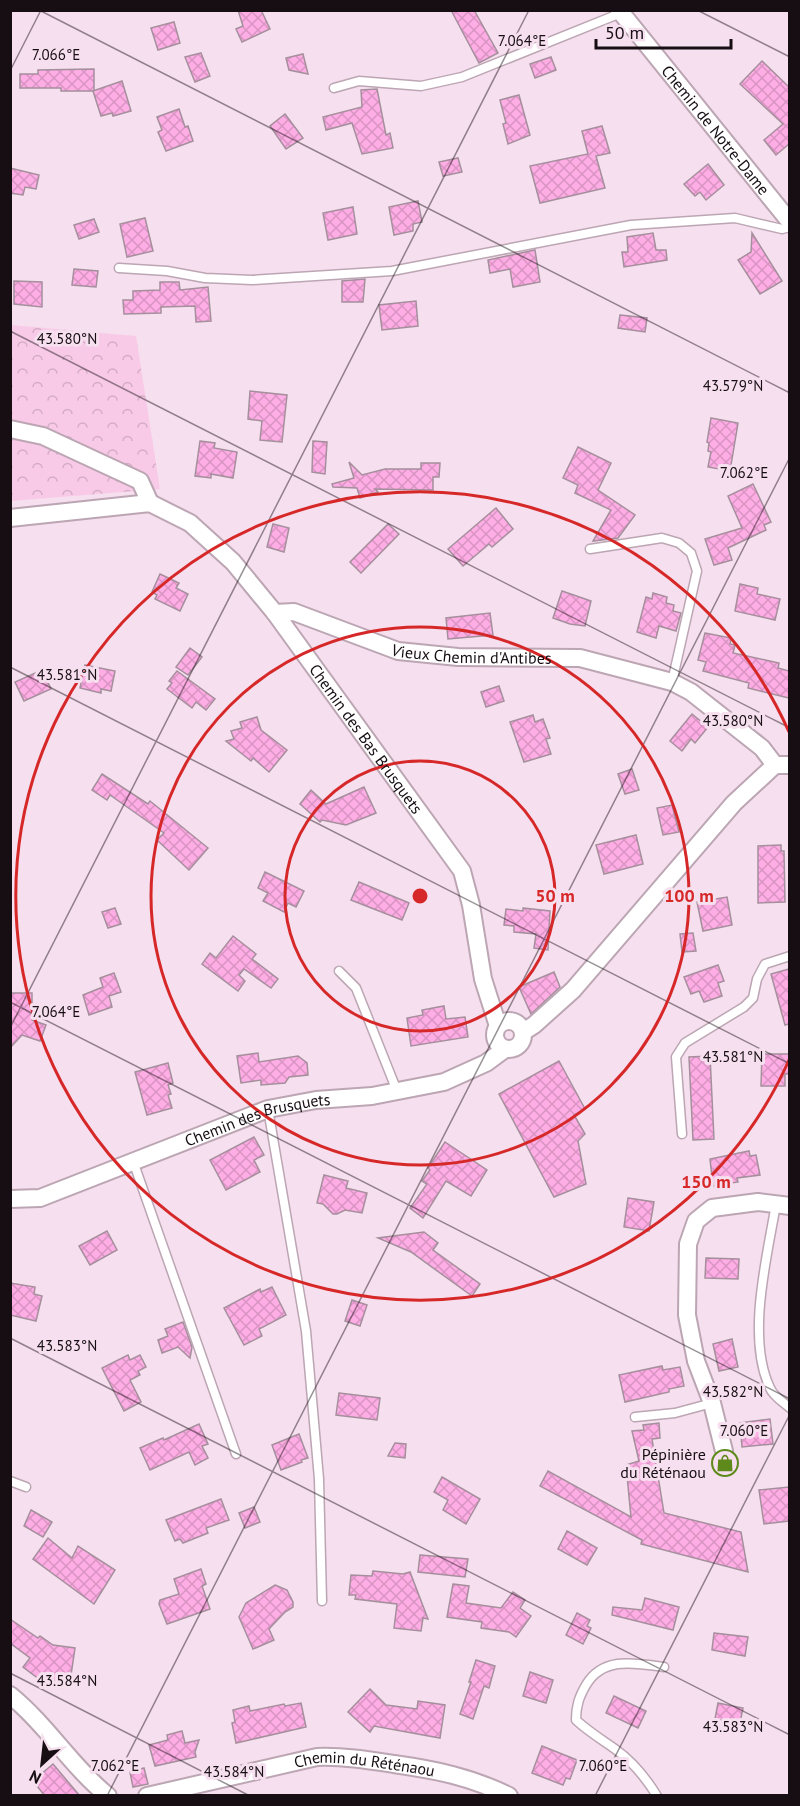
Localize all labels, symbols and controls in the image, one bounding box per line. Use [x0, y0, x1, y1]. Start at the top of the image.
scale bar [596, 12, 731, 50]
text: 50 m [605, 21, 644, 44]
text: 7.064°E [498, 31, 546, 50]
text: 7.066°E [32, 45, 80, 64]
street label: Chemin de Notre-Dame [657, 61, 774, 199]
text: 43.580°N [37, 329, 97, 348]
text: 43.579°N [703, 376, 763, 395]
text: 7.062°E [720, 463, 768, 482]
street label: Vieux Chemin d'Antibes [388, 639, 552, 668]
street label: Chemin des Bas Brusquets [305, 660, 427, 818]
text: 43.581°N [37, 665, 97, 684]
text: 43.580°N [703, 711, 763, 730]
text: 50 m [535, 884, 575, 907]
text: 100 m [664, 884, 714, 907]
centre of rings [410, 886, 430, 906]
text: 7.064°E [32, 1002, 80, 1021]
text: 43.581°N [703, 1047, 763, 1066]
street label: Chemin des Brusquets [182, 1089, 331, 1151]
text: 150 m [681, 1170, 731, 1193]
text: 43.583°N [37, 1336, 97, 1355]
text: 43.582°N [703, 1382, 763, 1401]
text: 7.060°E [720, 1421, 768, 1440]
place label: Pépinière du Réténaou [620, 1444, 706, 1482]
shop icon: Pépinière du Réténaou [710, 1448, 740, 1478]
text: 43.584°N [37, 1671, 97, 1690]
text: 43.583°N [703, 1717, 763, 1736]
north arrow [12, 1734, 72, 1794]
street label: Chemin du Réténaou [292, 1747, 437, 1781]
text: 7.062°E [91, 1756, 139, 1775]
text: 7.060°E [579, 1756, 627, 1775]
text: 43.584°N [204, 1762, 264, 1781]
text: N [26, 1766, 44, 1789]

